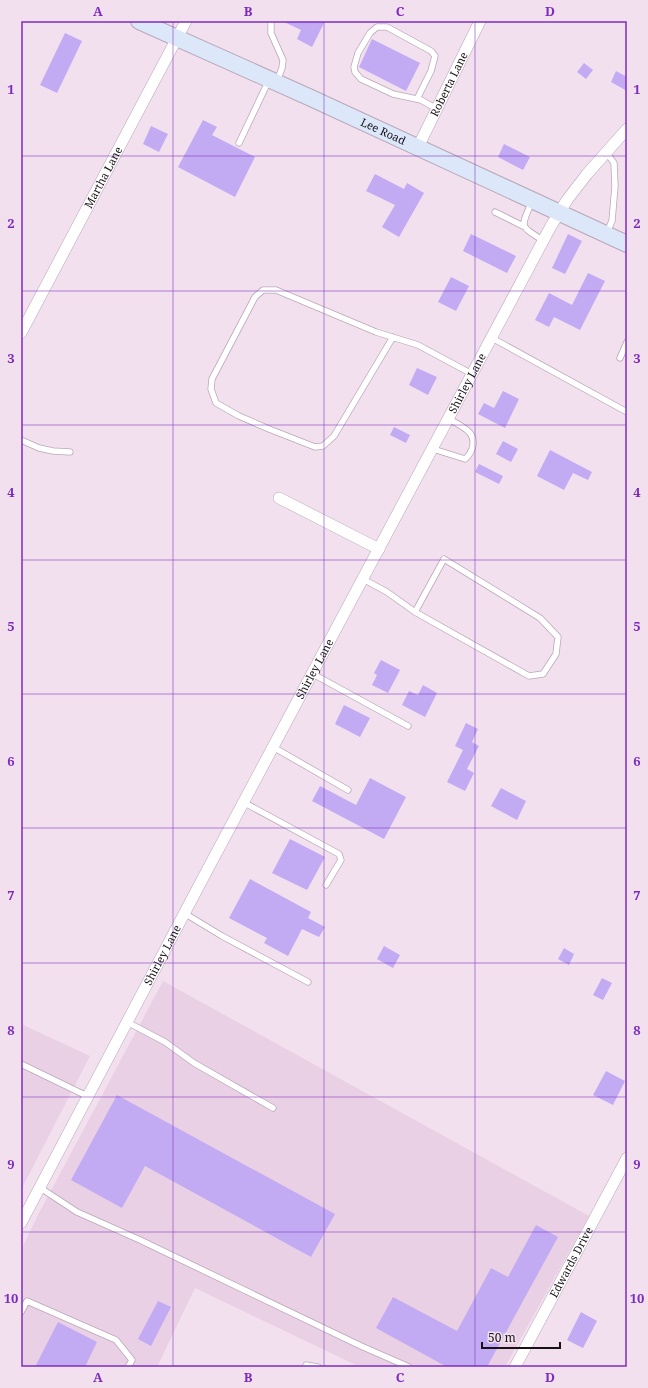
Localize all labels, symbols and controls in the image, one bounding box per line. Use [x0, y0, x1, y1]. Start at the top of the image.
text: A [93, 2, 103, 20]
text: B [244, 2, 253, 20]
text: C [396, 2, 405, 20]
text: D [545, 2, 555, 20]
street label: Roberta Lane [426, 49, 471, 119]
text: 1 [7, 80, 15, 98]
text: 1 [633, 80, 641, 98]
street label: Lee Road [358, 114, 409, 148]
street label: Martha Lane [80, 144, 125, 211]
text: 2 [7, 214, 15, 232]
text: 2 [633, 214, 641, 232]
text: 3 [7, 349, 15, 367]
text: 3 [633, 349, 641, 367]
street label: Shirley Lane [444, 350, 489, 416]
text: 4 [7, 483, 15, 501]
text: 4 [633, 483, 641, 501]
text: 5 [7, 617, 15, 635]
text: 5 [633, 617, 641, 635]
street label: Shirley Lane [292, 636, 336, 701]
text: 6 [7, 752, 15, 770]
text: 6 [633, 752, 641, 770]
text: 7 [7, 886, 15, 904]
text: 7 [633, 886, 641, 904]
street label: Shirley Lane [140, 922, 184, 988]
text: 8 [7, 1021, 15, 1039]
text: 8 [633, 1021, 641, 1039]
text: 9 [7, 1155, 15, 1173]
text: 9 [633, 1155, 641, 1173]
street label: Edwards Drive [546, 1224, 596, 1300]
text: 10 [4, 1289, 18, 1307]
text: 10 [630, 1289, 644, 1307]
scale bar [482, 1324, 560, 1350]
text: 50 m [488, 1329, 516, 1346]
text: A [93, 1368, 103, 1386]
text: B [244, 1368, 253, 1386]
text: C [396, 1368, 405, 1386]
text: D [545, 1368, 555, 1386]

